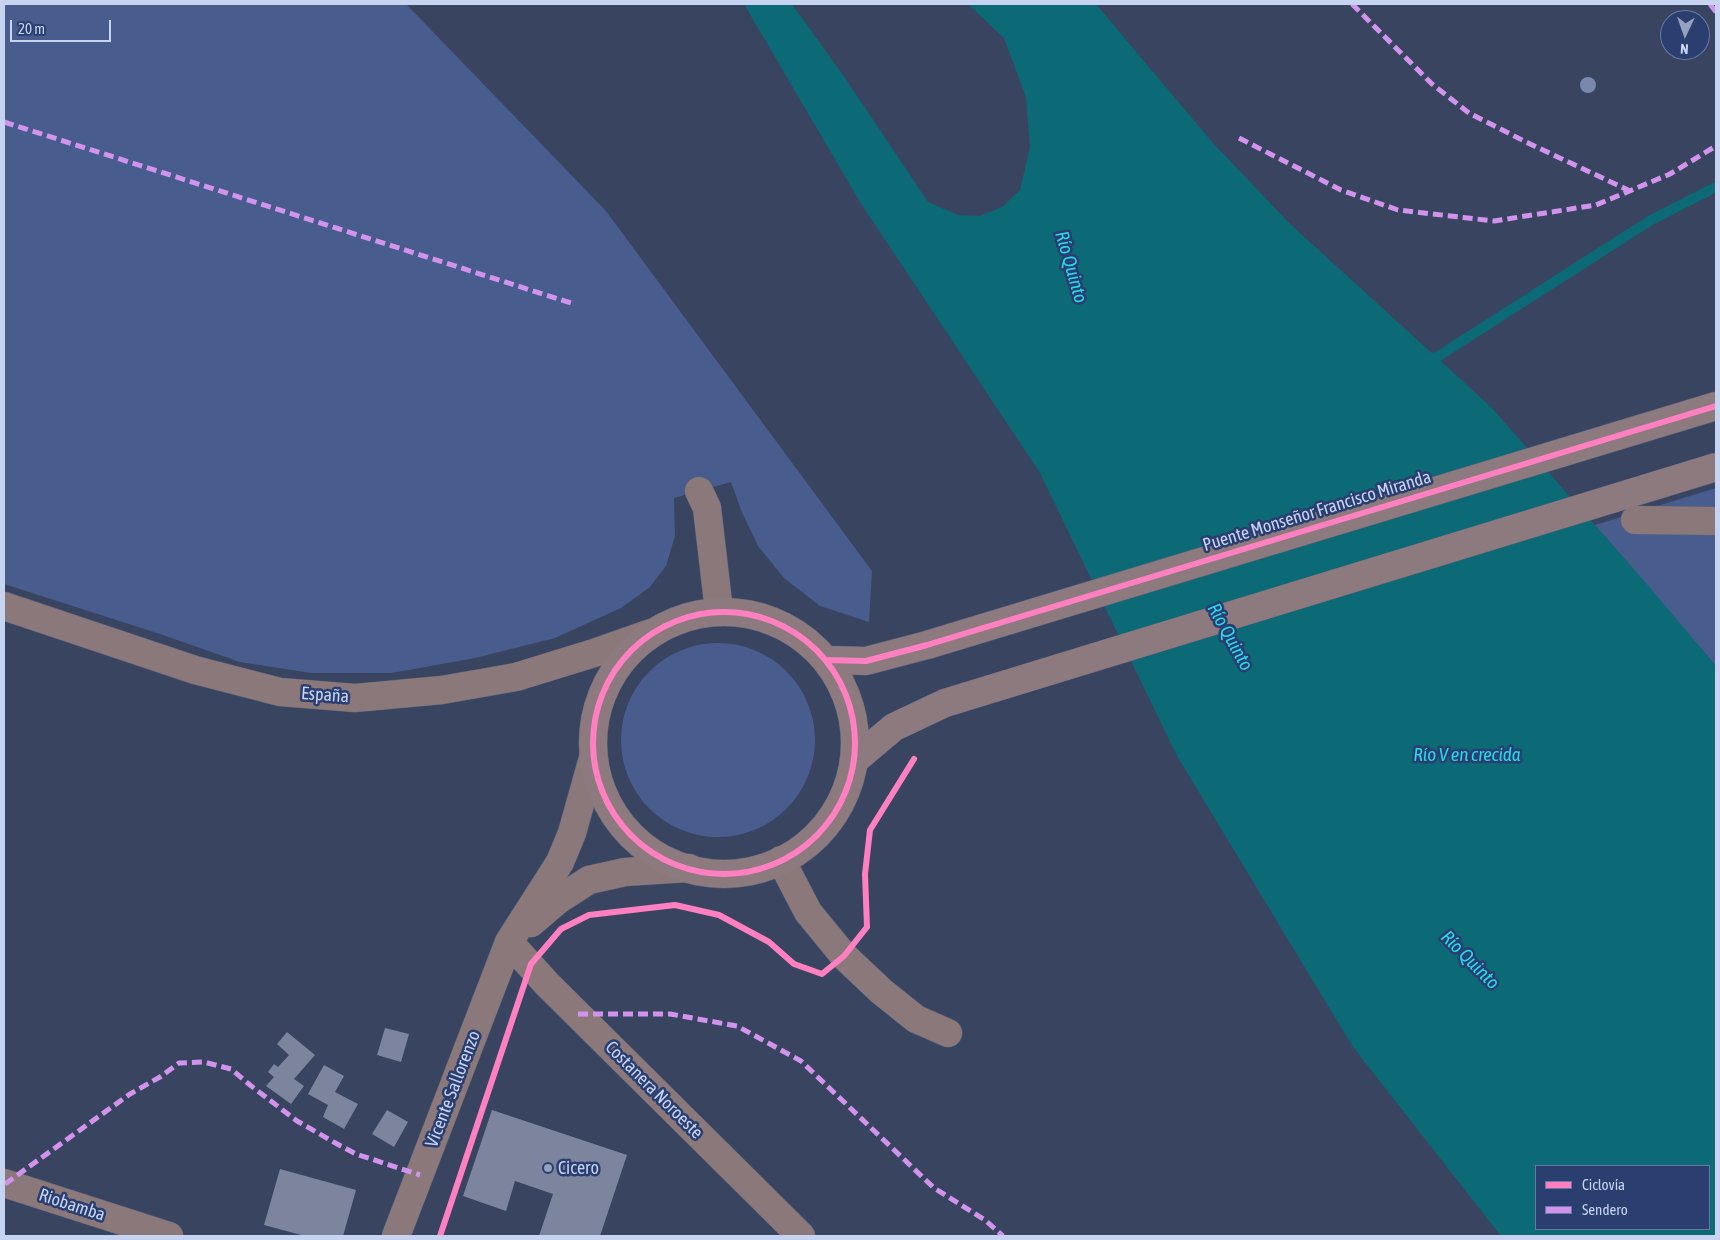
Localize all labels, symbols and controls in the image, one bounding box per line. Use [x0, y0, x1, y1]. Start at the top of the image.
scale bar [12, 10, 114, 42]
north arrow [1660, 10, 1710, 60]
text: 20 m [18, 20, 45, 37]
text: N [1680, 41, 1689, 57]
water label: Río Quinto [1050, 229, 1092, 305]
street label: Puente Monseñor Francisco Miranda [1200, 466, 1434, 556]
water label: Río Quinto [1202, 599, 1258, 675]
street label: España [300, 683, 350, 707]
water label: Río V en crecida [1413, 744, 1521, 766]
water label: Río Quinto [1436, 926, 1504, 994]
street label: Vicente Sallorenzo [421, 1028, 485, 1150]
street label: Costanera Noroeste [601, 1037, 707, 1143]
place label: Cicero [558, 1157, 599, 1179]
marker: Cicero [542, 1162, 554, 1174]
legend [1535, 1165, 1710, 1230]
text: Ciclovía [1582, 1176, 1625, 1193]
street label: Riobamba [36, 1184, 108, 1226]
text: Sendero [1582, 1201, 1628, 1218]

